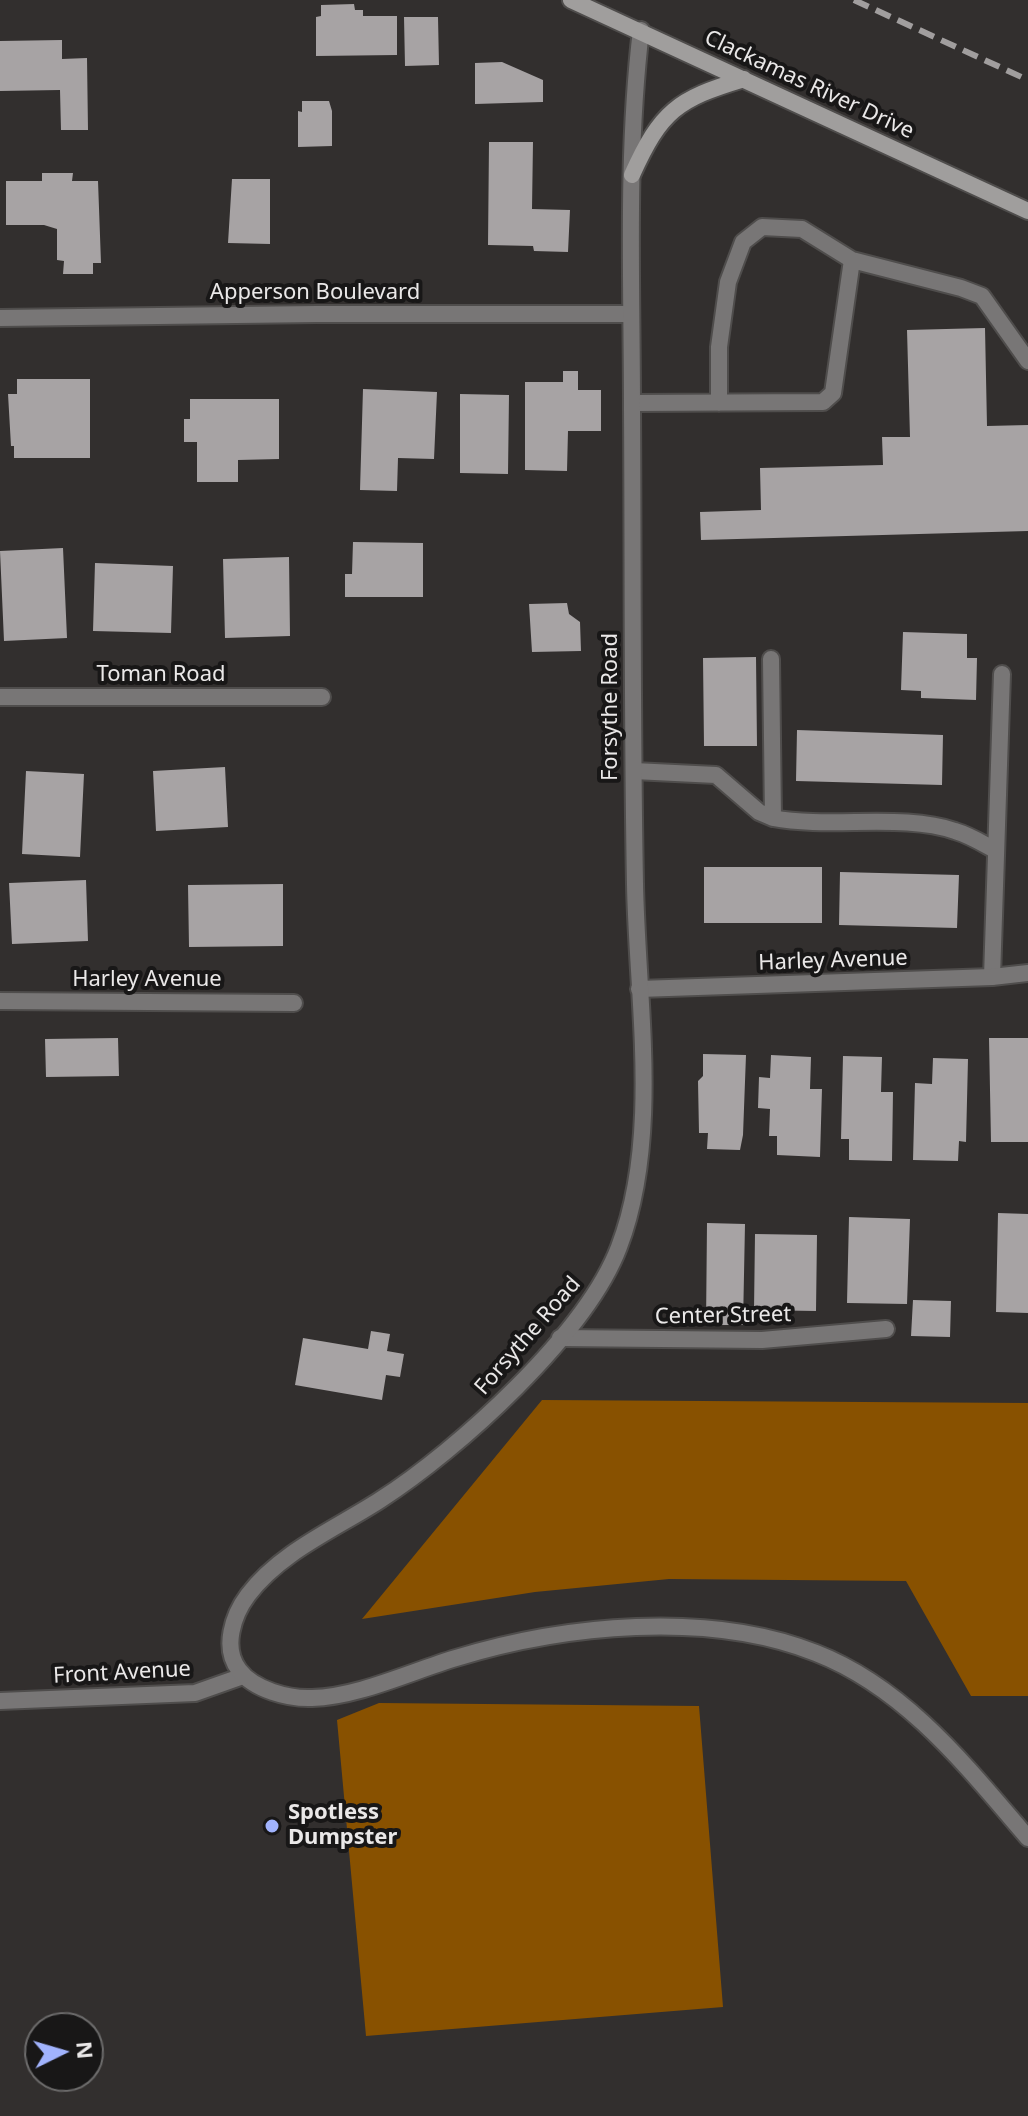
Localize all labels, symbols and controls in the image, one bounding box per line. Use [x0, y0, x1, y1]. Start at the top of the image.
street label: Clackamas River Drive [700, 25, 918, 145]
street label: Apperson Boulevard [210, 280, 420, 306]
street label: Forsythe Road [598, 633, 624, 781]
street label: Toman Road [96, 662, 226, 688]
street label: Harley Avenue [758, 945, 908, 977]
street label: Harley Avenue [72, 967, 222, 993]
street label: Forsythe Road [469, 1271, 587, 1401]
street label: Center Street [655, 1302, 791, 1330]
street label: Front Avenue [52, 1656, 192, 1690]
place label: Spotless Dumpster [288, 1800, 397, 1852]
marker: Spotless Dumpster [263, 1817, 281, 1835]
north arrow [24, 2012, 104, 2092]
text: N [70, 2040, 102, 2060]

